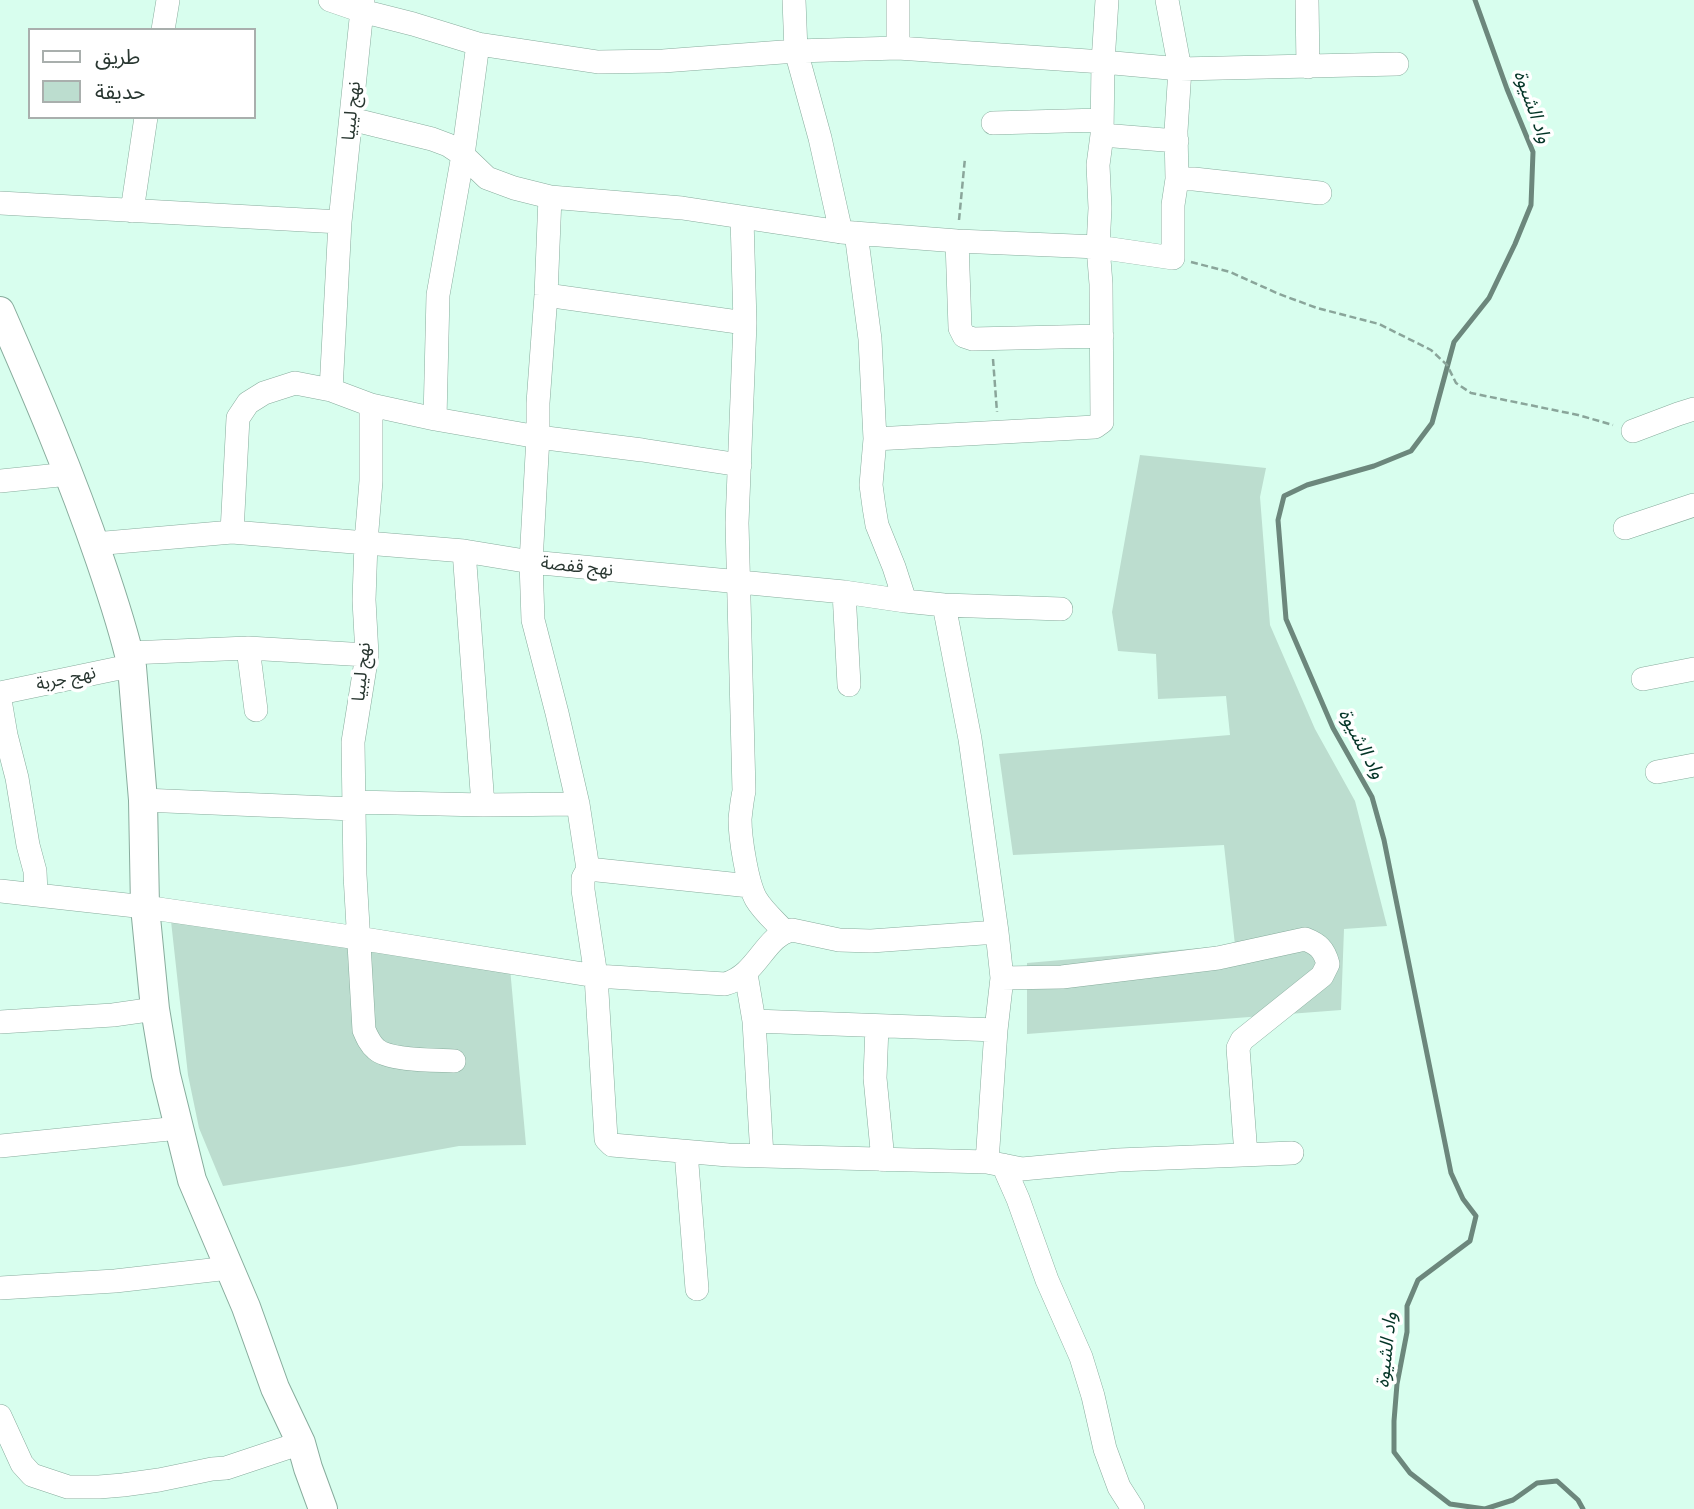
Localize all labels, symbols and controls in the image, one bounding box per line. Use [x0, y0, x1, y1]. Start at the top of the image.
legend [28, 28, 256, 119]
text: طريق [95, 44, 140, 70]
water label: واد الشيوة [1508, 67, 1556, 147]
text: حديقة [95, 79, 145, 105]
street label: نهج ليبيا [338, 80, 366, 142]
street label: نهج قفصة [540, 552, 614, 582]
street label: نهج ليبيا [348, 641, 376, 703]
street label: نهج جربة [34, 662, 98, 696]
water label: واد الشيوة [1333, 705, 1389, 783]
water label: واد الشيوة [1372, 1311, 1402, 1389]

